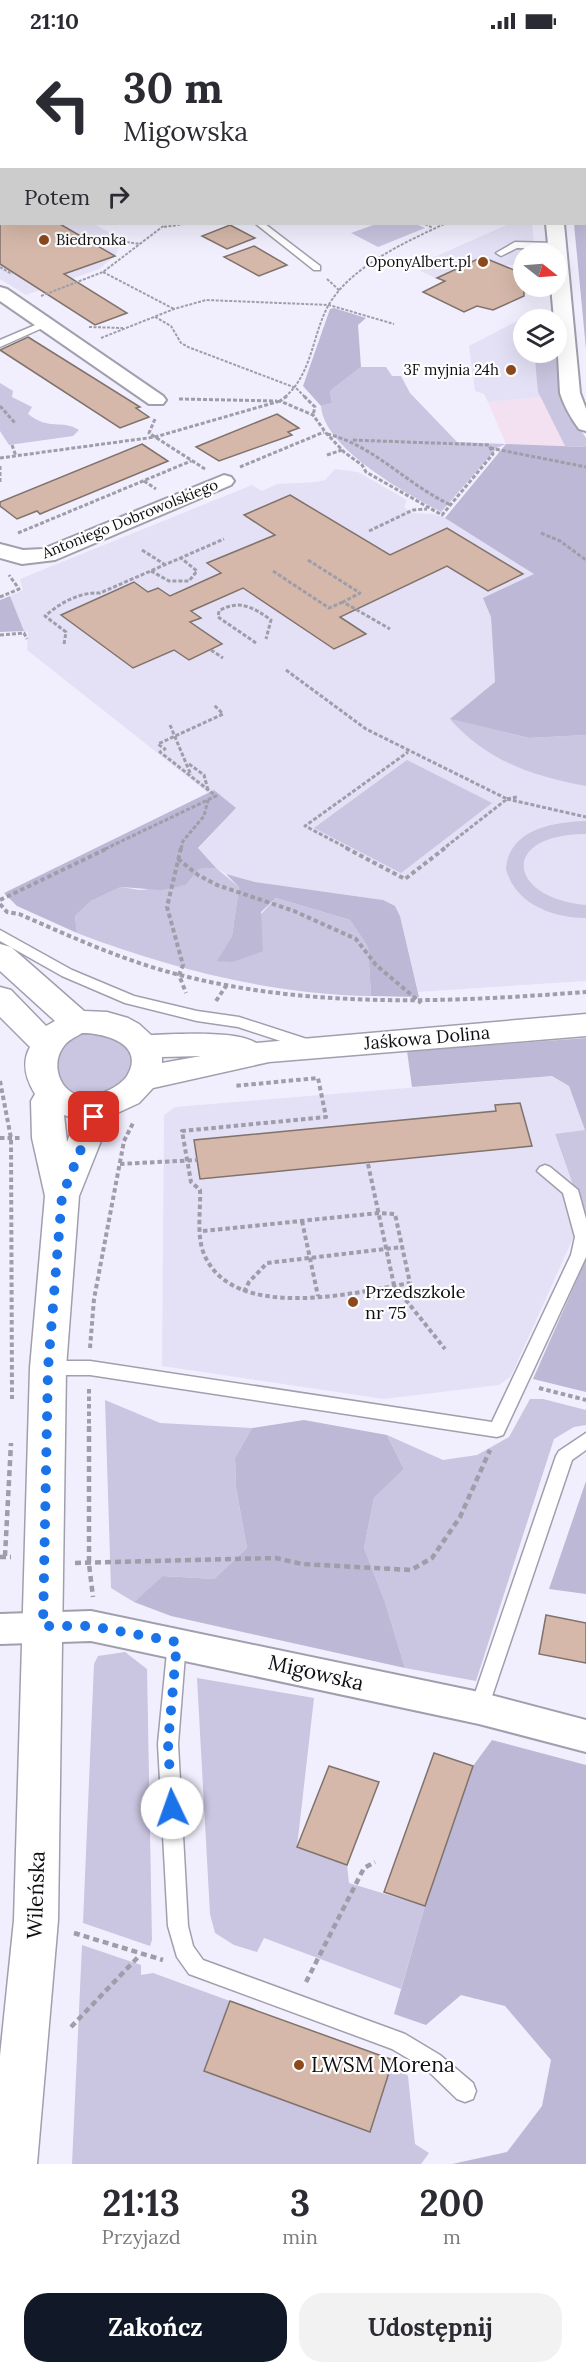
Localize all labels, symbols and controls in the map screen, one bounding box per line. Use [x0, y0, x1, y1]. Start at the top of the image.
text: 21:10 [30, 7, 79, 35]
text: 30 m [123, 61, 223, 115]
icon: left [24, 66, 102, 144]
text: Migowska [123, 114, 248, 148]
icon: right [102, 180, 135, 213]
text: Potem [24, 183, 90, 211]
place label: Biedronka [56, 230, 127, 249]
marker: Biedronka [37, 233, 51, 247]
north arrow [513, 243, 567, 297]
map controls [513, 243, 567, 363]
place label: OponyAlbert.pl [366, 252, 471, 271]
marker: OponyAlbert.pl [476, 255, 490, 269]
button: layers [513, 309, 567, 363]
place label: 3F myjnia 24h [403, 360, 499, 379]
marker: 3F myjnia 24h [504, 363, 518, 377]
street label: Antoniego Dobrowolskiego [38, 474, 221, 563]
street label: Jaśkowa Dolina [362, 1021, 491, 1055]
pin [68, 1091, 119, 1142]
icon: arrive [77, 1100, 110, 1133]
place label: Przedszkole nr 75 [365, 1280, 466, 1324]
marker: Przedszkole nr 75 [346, 1295, 360, 1309]
street label: Migowska [266, 1648, 367, 1697]
position arrow [140, 1776, 204, 1840]
street label: Wileńska [20, 1850, 51, 1939]
place label: LWSM Morena [311, 2051, 455, 2078]
marker: LWSM Morena [292, 2058, 306, 2072]
text: 21:13 [102, 2180, 180, 2226]
text: 3 [290, 2180, 310, 2226]
text: 200 [419, 2180, 484, 2226]
text: Przyjazd [102, 2224, 181, 2249]
text: min [282, 2224, 318, 2249]
text: m [443, 2224, 461, 2249]
button: Zakończ [24, 2293, 287, 2362]
button: Udostępnij [299, 2293, 562, 2362]

